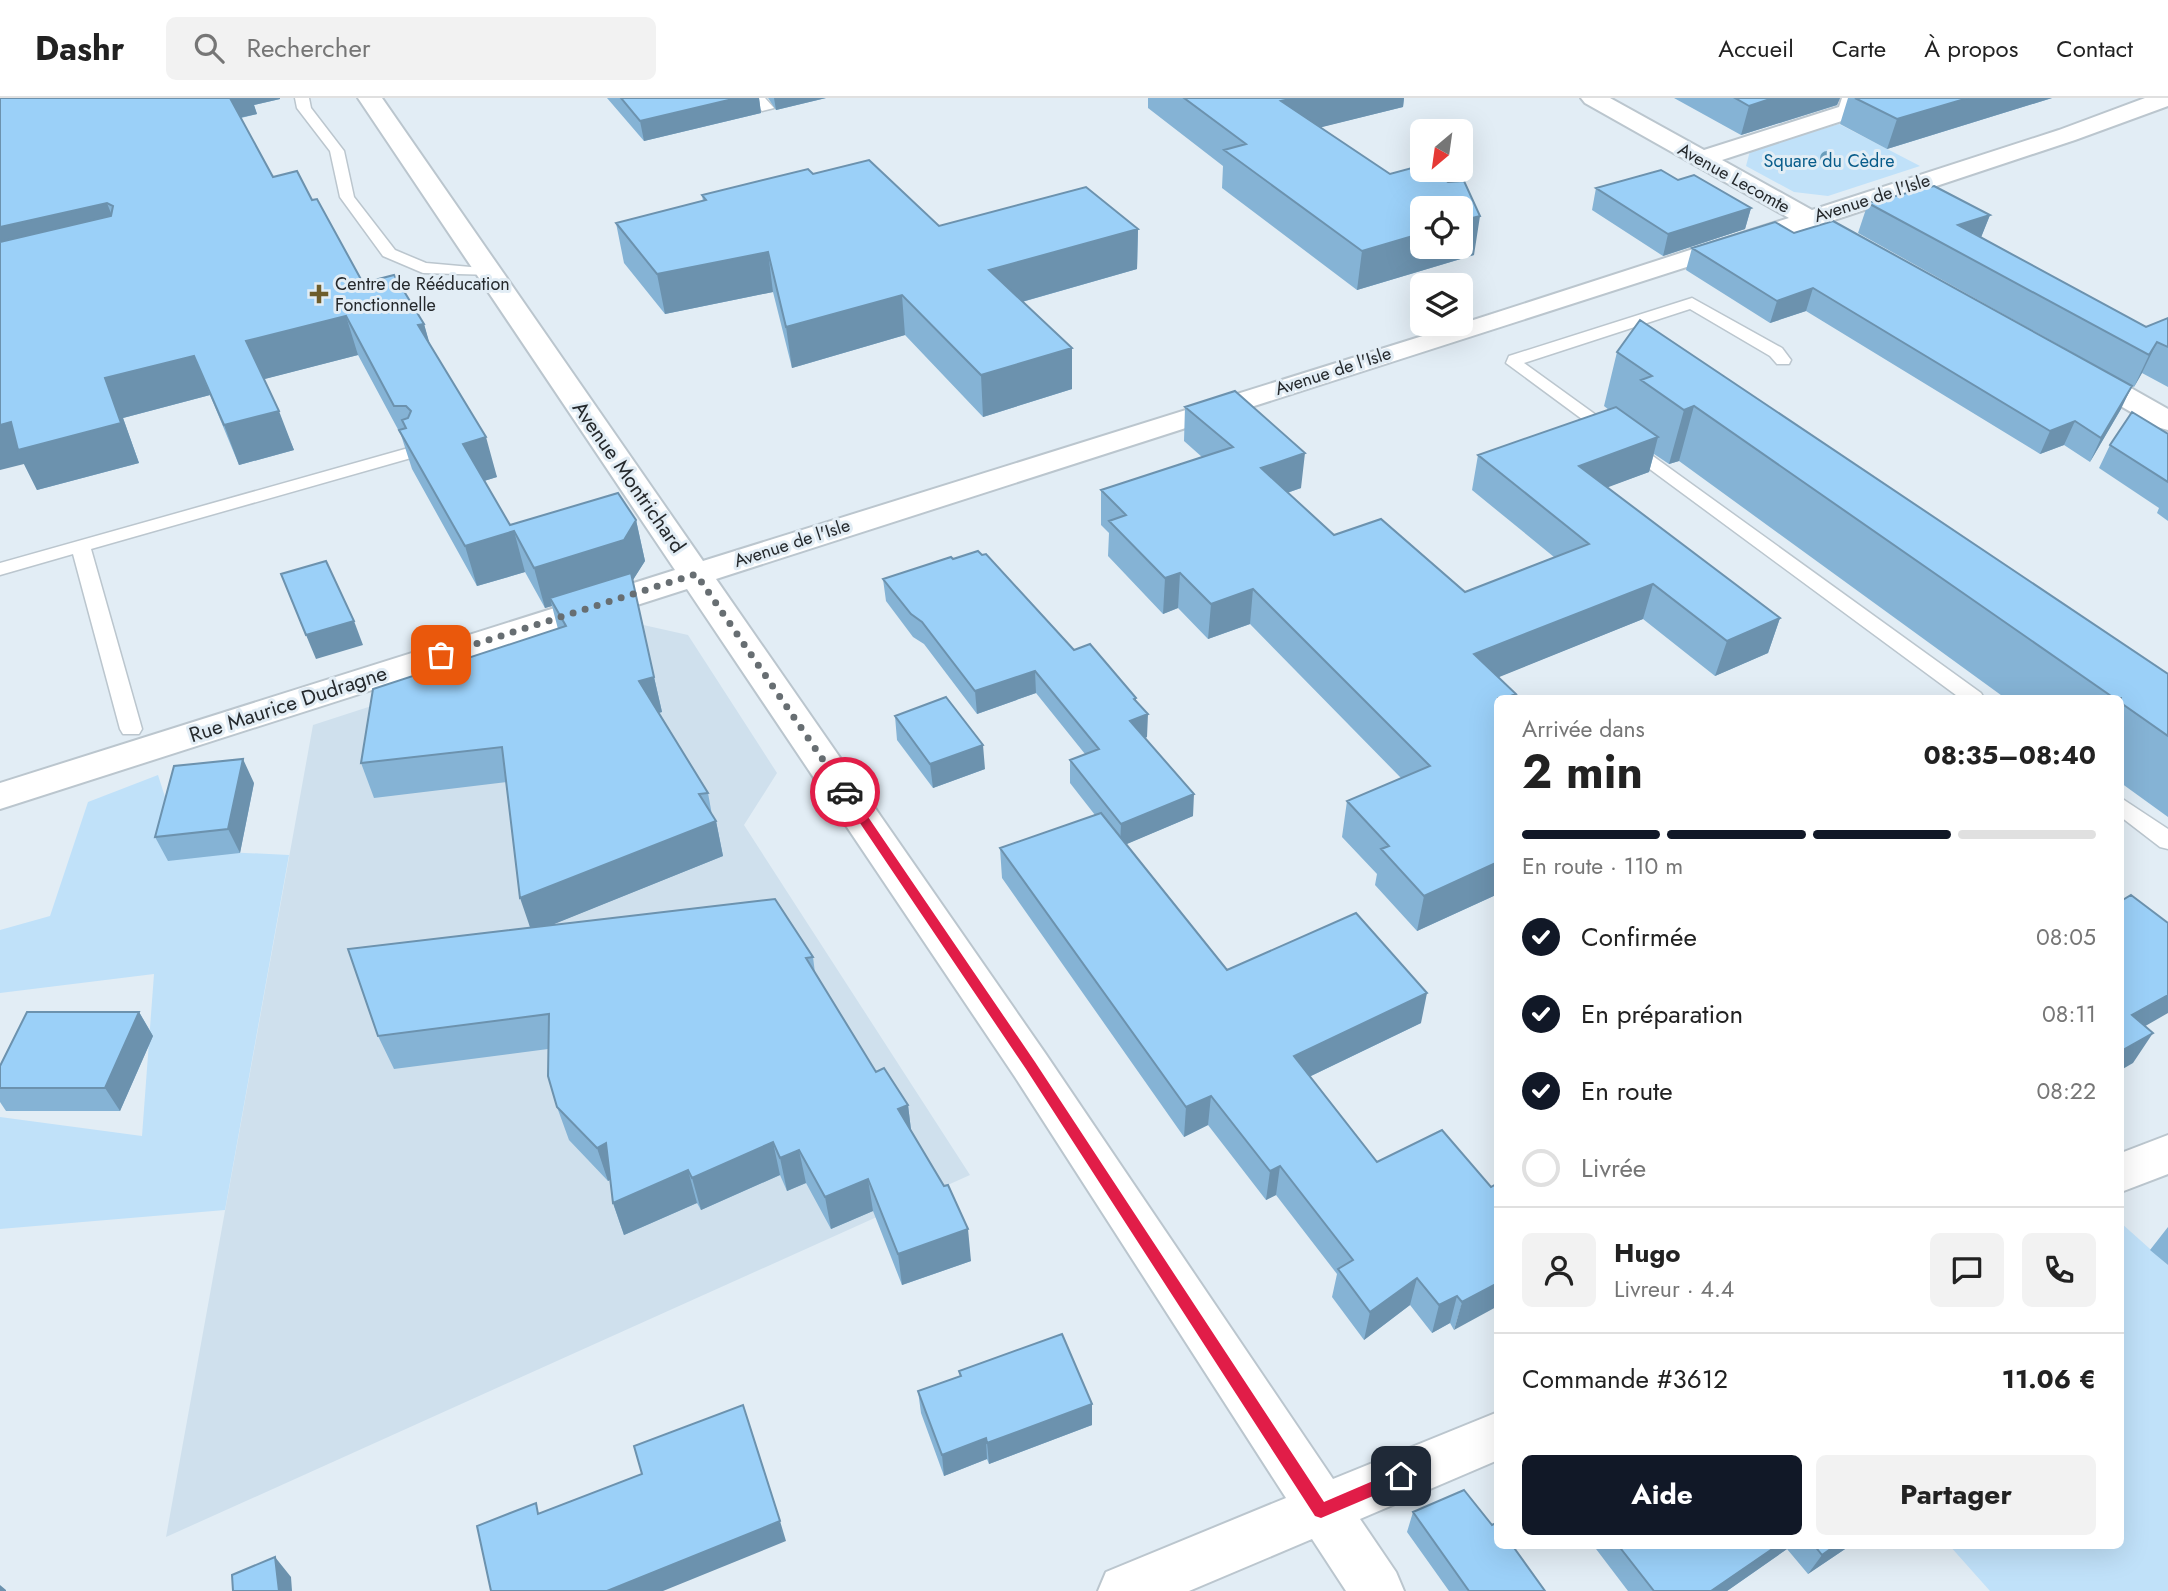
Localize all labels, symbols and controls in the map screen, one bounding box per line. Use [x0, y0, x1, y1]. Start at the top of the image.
search box [166, 17, 656, 80]
text: Dashr [35, 25, 124, 72]
icon: search [190, 29, 228, 67]
text: Rechercher [246, 29, 371, 67]
text: Accueil [1718, 31, 1794, 66]
text: Carte [1832, 31, 1886, 66]
text: À propos [1924, 31, 2018, 66]
text: Contact [2056, 31, 2133, 66]
north arrow [1410, 119, 1474, 182]
map controls [1410, 119, 1473, 336]
street label: Avenue Lecomte [1673, 136, 1795, 220]
park label: Square du Cèdre [1764, 148, 1894, 174]
street label: Avenue de l'Isle [1811, 167, 1933, 229]
button: locate [1410, 196, 1473, 259]
place label: Centre de Rééducation Fonctionnelle [335, 271, 510, 318]
button: layers [1410, 273, 1473, 336]
marker: Centre de Rééducation Fonctionnelle [309, 284, 329, 304]
street label: Avenue de l'Isle [1272, 340, 1394, 402]
street label: Avenue Montrichard [565, 395, 693, 559]
street label: Avenue de l'Isle [731, 512, 853, 574]
pin [411, 625, 471, 685]
icon: bag [422, 636, 460, 674]
street label: Rue Maurice Dudragne [185, 658, 391, 750]
text: Arrivée dans [1522, 712, 1645, 746]
text: 08:35–08:40 [1924, 736, 2096, 774]
text: 2 min [1522, 739, 1643, 805]
courier [810, 757, 880, 827]
icon: car [826, 773, 864, 811]
text: En route · 110 m [1522, 849, 1683, 883]
icon: check [1522, 918, 1560, 956]
text: Confirmée [1581, 918, 1697, 956]
text: 08:05 [2036, 920, 2096, 954]
icon: check [1522, 995, 1560, 1033]
text: En préparation [1581, 995, 1743, 1033]
text: 08:11 [2042, 997, 2096, 1031]
icon: check [1522, 1072, 1560, 1110]
text: En route [1581, 1072, 1673, 1110]
text: 08:22 [2037, 1074, 2096, 1108]
text: Livrée [1581, 1149, 1646, 1187]
button: person [1522, 1233, 1596, 1307]
button: chat [1930, 1233, 2004, 1307]
button: phone [2022, 1233, 2096, 1307]
text: Hugo [1614, 1234, 1681, 1272]
text: Livreur · 4.4 [1614, 1272, 1734, 1306]
text: Commande #3612 [1522, 1360, 1728, 1398]
text: 11.06 € [2002, 1360, 2096, 1398]
pin [1371, 1446, 1431, 1506]
button: Aide [1522, 1455, 1802, 1535]
button: Partager [1816, 1455, 2096, 1535]
icon: home [1382, 1457, 1420, 1495]

